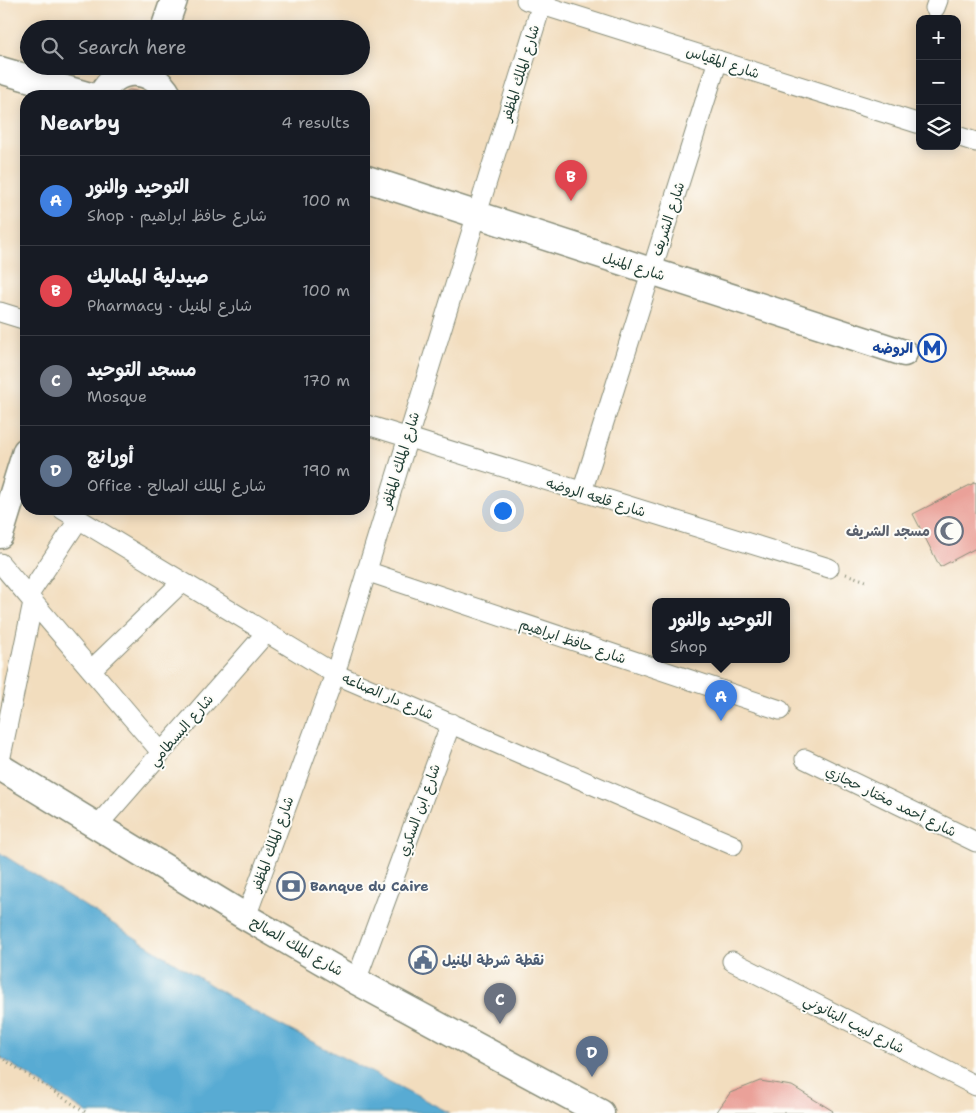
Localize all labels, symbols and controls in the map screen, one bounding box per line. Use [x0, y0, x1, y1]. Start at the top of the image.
map controls [916, 15, 961, 150]
button: + [916, 15, 961, 60]
search box [20, 20, 370, 75]
street label: شارع الملك المظفر [496, 23, 544, 125]
icon: search [38, 34, 66, 62]
text: Search here [78, 35, 187, 60]
street label: شارع المقياس [684, 42, 762, 83]
button: − [916, 60, 961, 105]
button: layers [916, 105, 961, 150]
text: Nearby [40, 109, 120, 137]
text: 4 results [281, 112, 350, 133]
pin: B [555, 160, 587, 201]
text: التوحيد والنور [87, 174, 189, 199]
street label: شارع الشريف [648, 180, 689, 259]
text: A [50, 190, 62, 211]
text: 100 m [302, 190, 350, 211]
text: Shop · شارع حافظ ابراهيم [87, 205, 267, 226]
street label: شارع المنيل [600, 247, 667, 285]
text: صيدلية المماليك [87, 264, 209, 289]
text: B [51, 280, 61, 301]
text: 100 m [302, 280, 350, 301]
text: Pharmacy · شارع المنيل [87, 295, 252, 316]
metro station icon: الروضه [917, 333, 947, 363]
place label: الروضه [872, 339, 913, 357]
text: مسجد التوحيد [87, 357, 197, 382]
text: C [51, 370, 61, 391]
text: 170 m [303, 370, 350, 391]
text: Mosque [87, 386, 147, 407]
street label: شارع الملك المظفر [376, 410, 424, 512]
text: أورانج [87, 444, 133, 469]
text: D [50, 460, 62, 481]
text: 190 m [303, 460, 350, 481]
street label: شارع قلعه الروضه [544, 473, 648, 522]
text: Office · شارع الملك الصالح [87, 475, 266, 496]
your location [490, 498, 516, 524]
mosque icon: مسجد الشريف [934, 516, 964, 546]
place label: مسجد الشريف [846, 522, 930, 540]
popup [652, 598, 790, 663]
text: التوحيد والنور [670, 607, 772, 632]
street label: شارع حافظ ابراهيم [517, 614, 629, 670]
text: Shop [670, 636, 707, 657]
street label: شارع دار الصناعه [339, 669, 437, 724]
pin: A [705, 680, 737, 721]
street label: شارع البسطامي [145, 690, 220, 772]
street label: شارع ابن السكري [394, 761, 446, 859]
street label: شارع أحمد مختار حجازي [822, 762, 959, 842]
street label: شارع الملك المظفر [246, 794, 299, 895]
bank icon: Banque du Caire [276, 871, 306, 901]
place label: Banque du Caire [310, 877, 429, 895]
street label: شارع الملك الصالح [247, 912, 346, 981]
public building icon: نقطة شرطة المنيل [408, 945, 438, 975]
place label: نقطة شرطة المنيل [442, 951, 544, 969]
pin: C [484, 983, 516, 1024]
street label: شارع لبيب البتانوني [799, 991, 907, 1061]
pin: D [576, 1036, 608, 1077]

